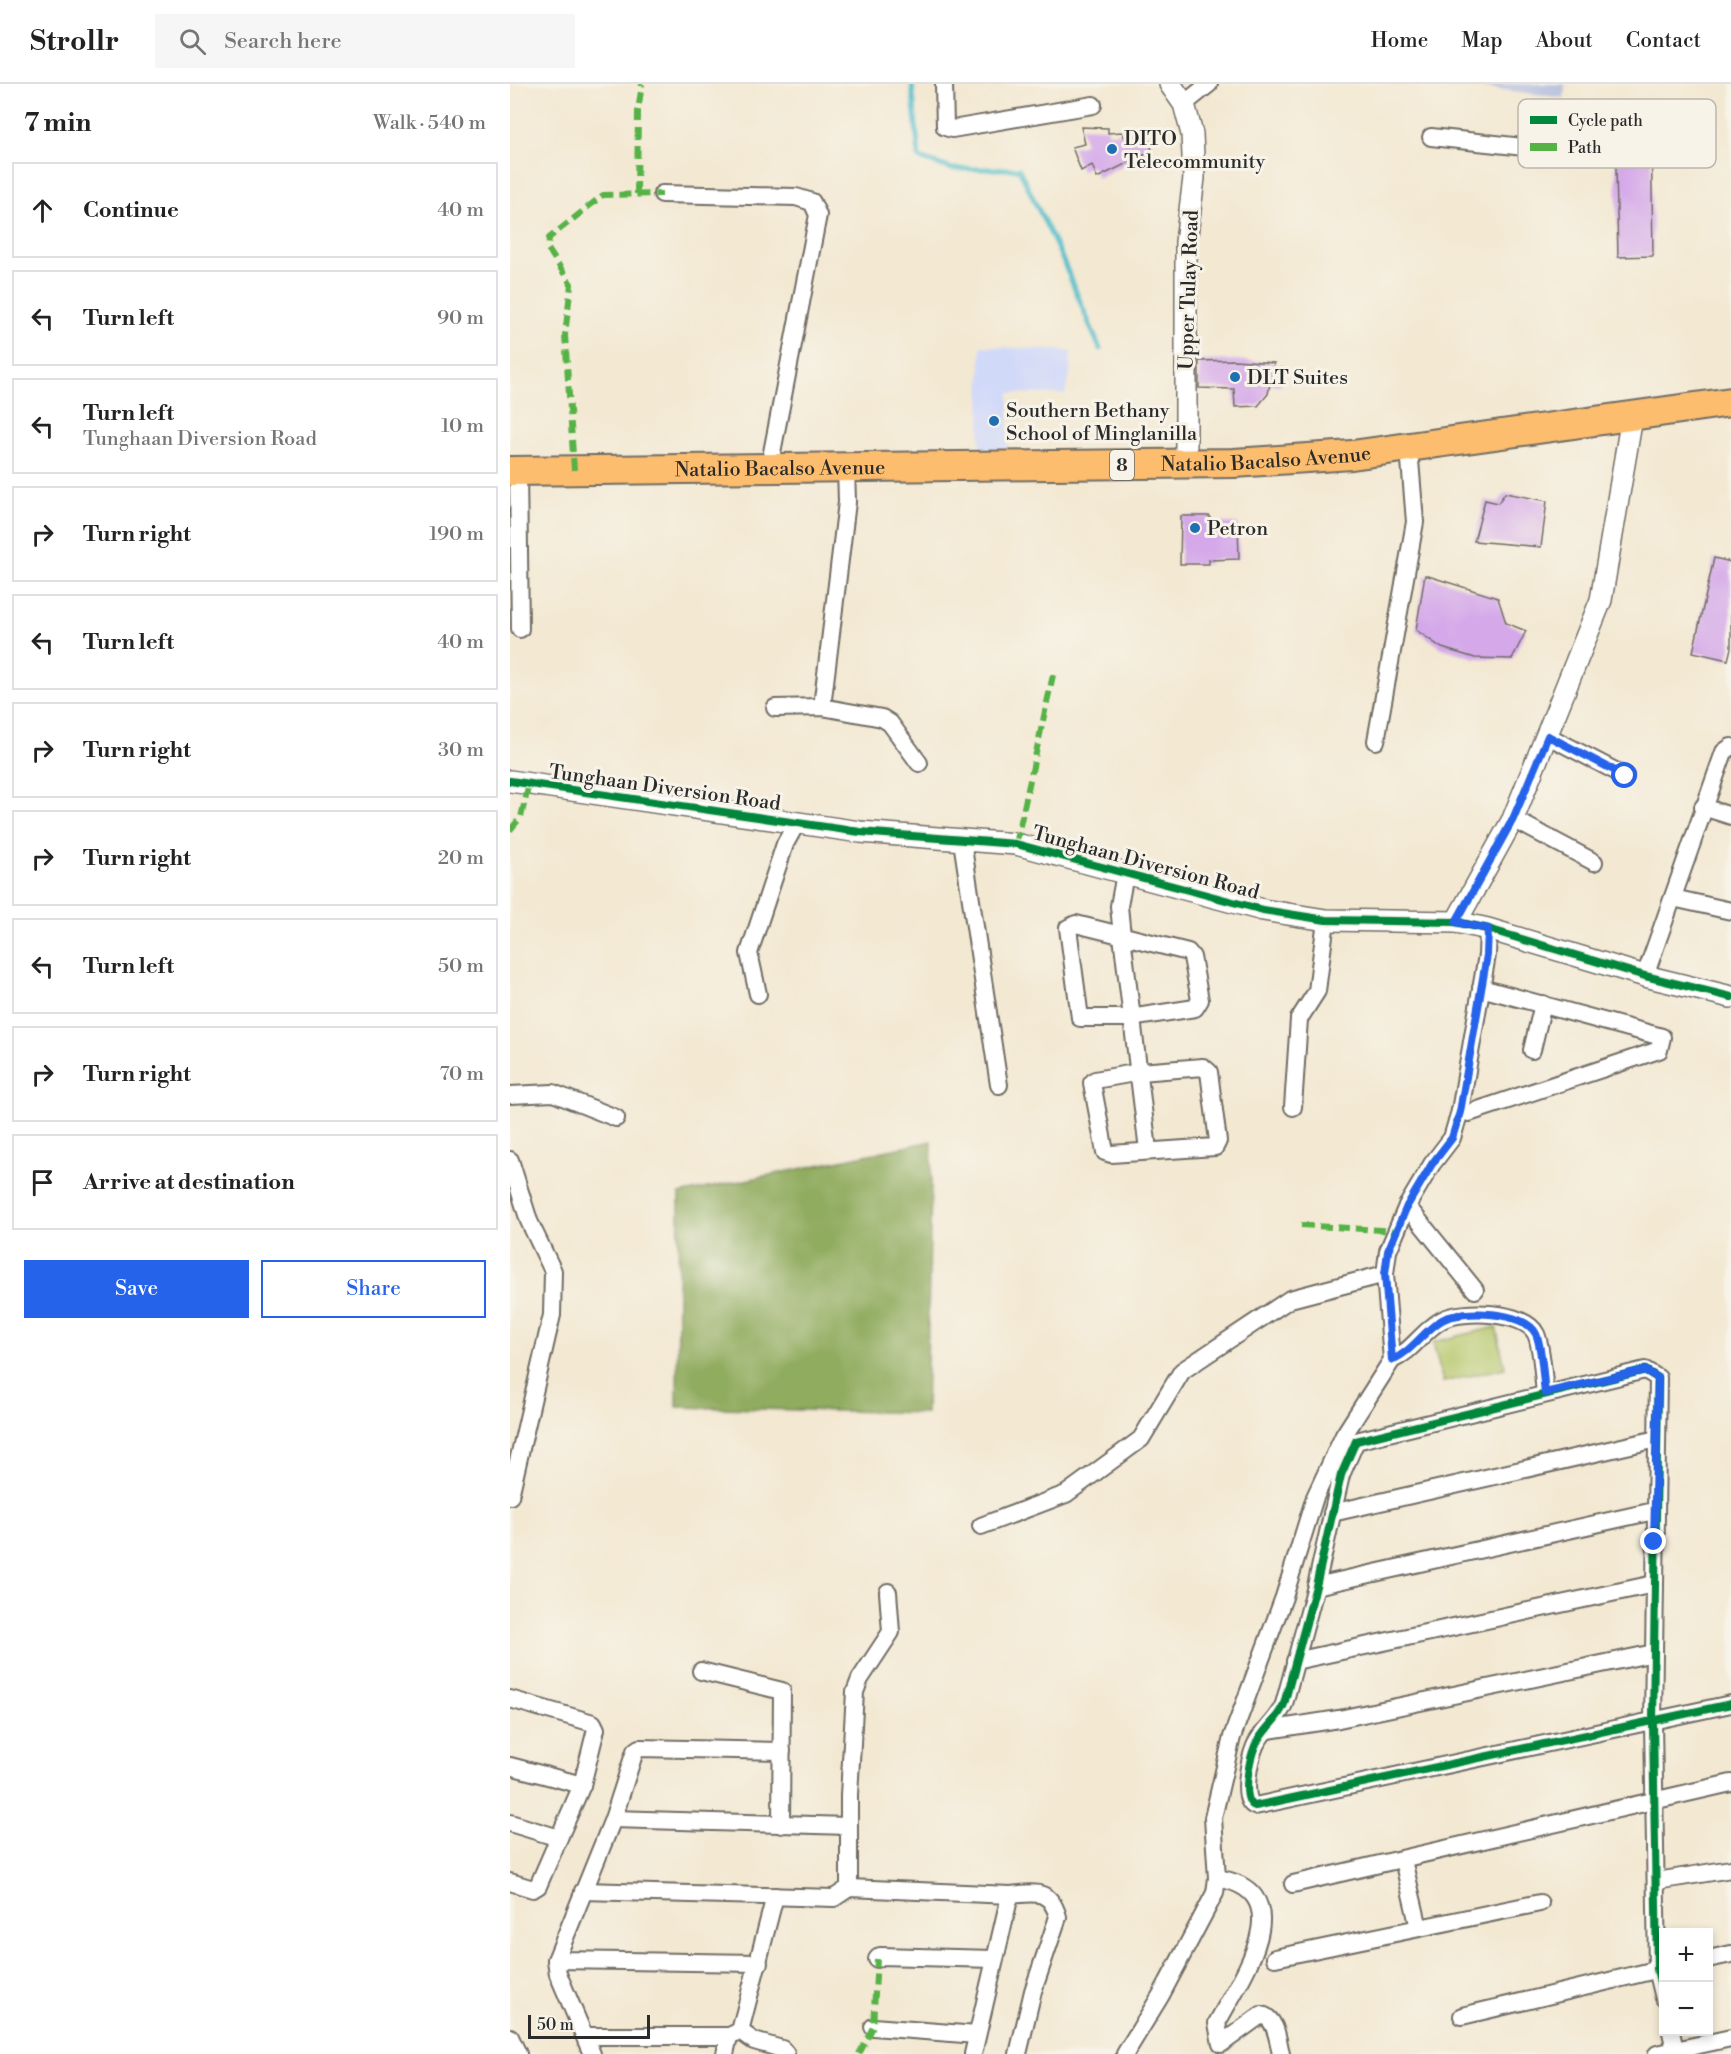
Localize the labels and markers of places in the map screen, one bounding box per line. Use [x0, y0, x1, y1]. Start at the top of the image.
place label: DITO Telecommunity [1124, 127, 1266, 175]
marker: DITO Telecommunity [1105, 142, 1119, 156]
place label: DLT Suites [1247, 366, 1348, 391]
marker: DLT Suites [1228, 370, 1242, 384]
place label: Southern Bethany School of Minglanilla [1006, 399, 1198, 447]
marker: Southern Bethany School of Minglanilla [987, 414, 1001, 428]
place label: Petron [1207, 517, 1268, 542]
marker: Petron [1188, 521, 1202, 535]

